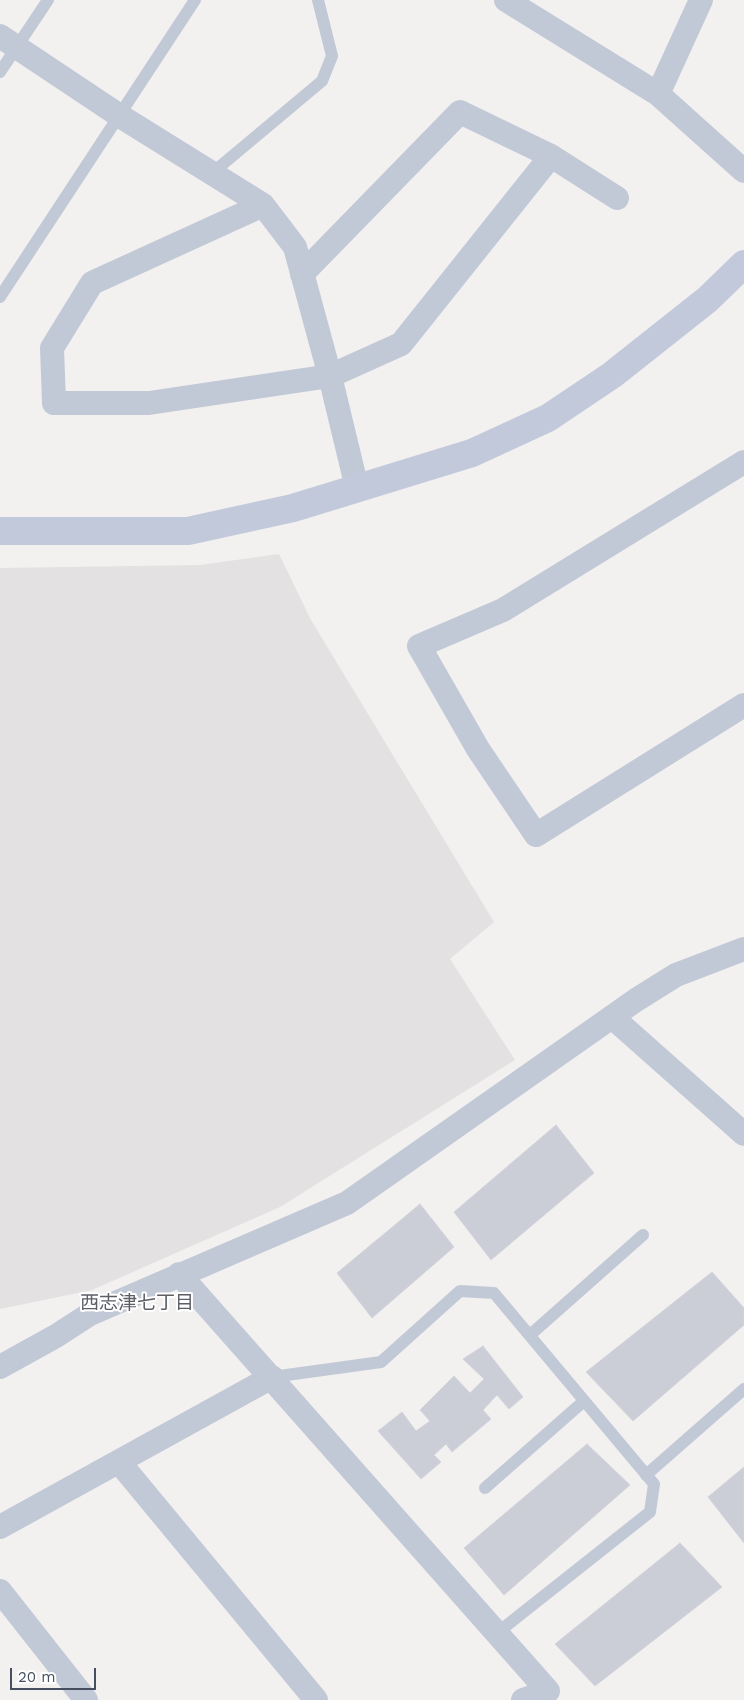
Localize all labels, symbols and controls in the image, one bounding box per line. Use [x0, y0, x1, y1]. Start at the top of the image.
district label: 西志津七丁目 [80, 1292, 194, 1314]
scale bar [12, 1658, 99, 1690]
text: 20 m [18, 1668, 56, 1686]

